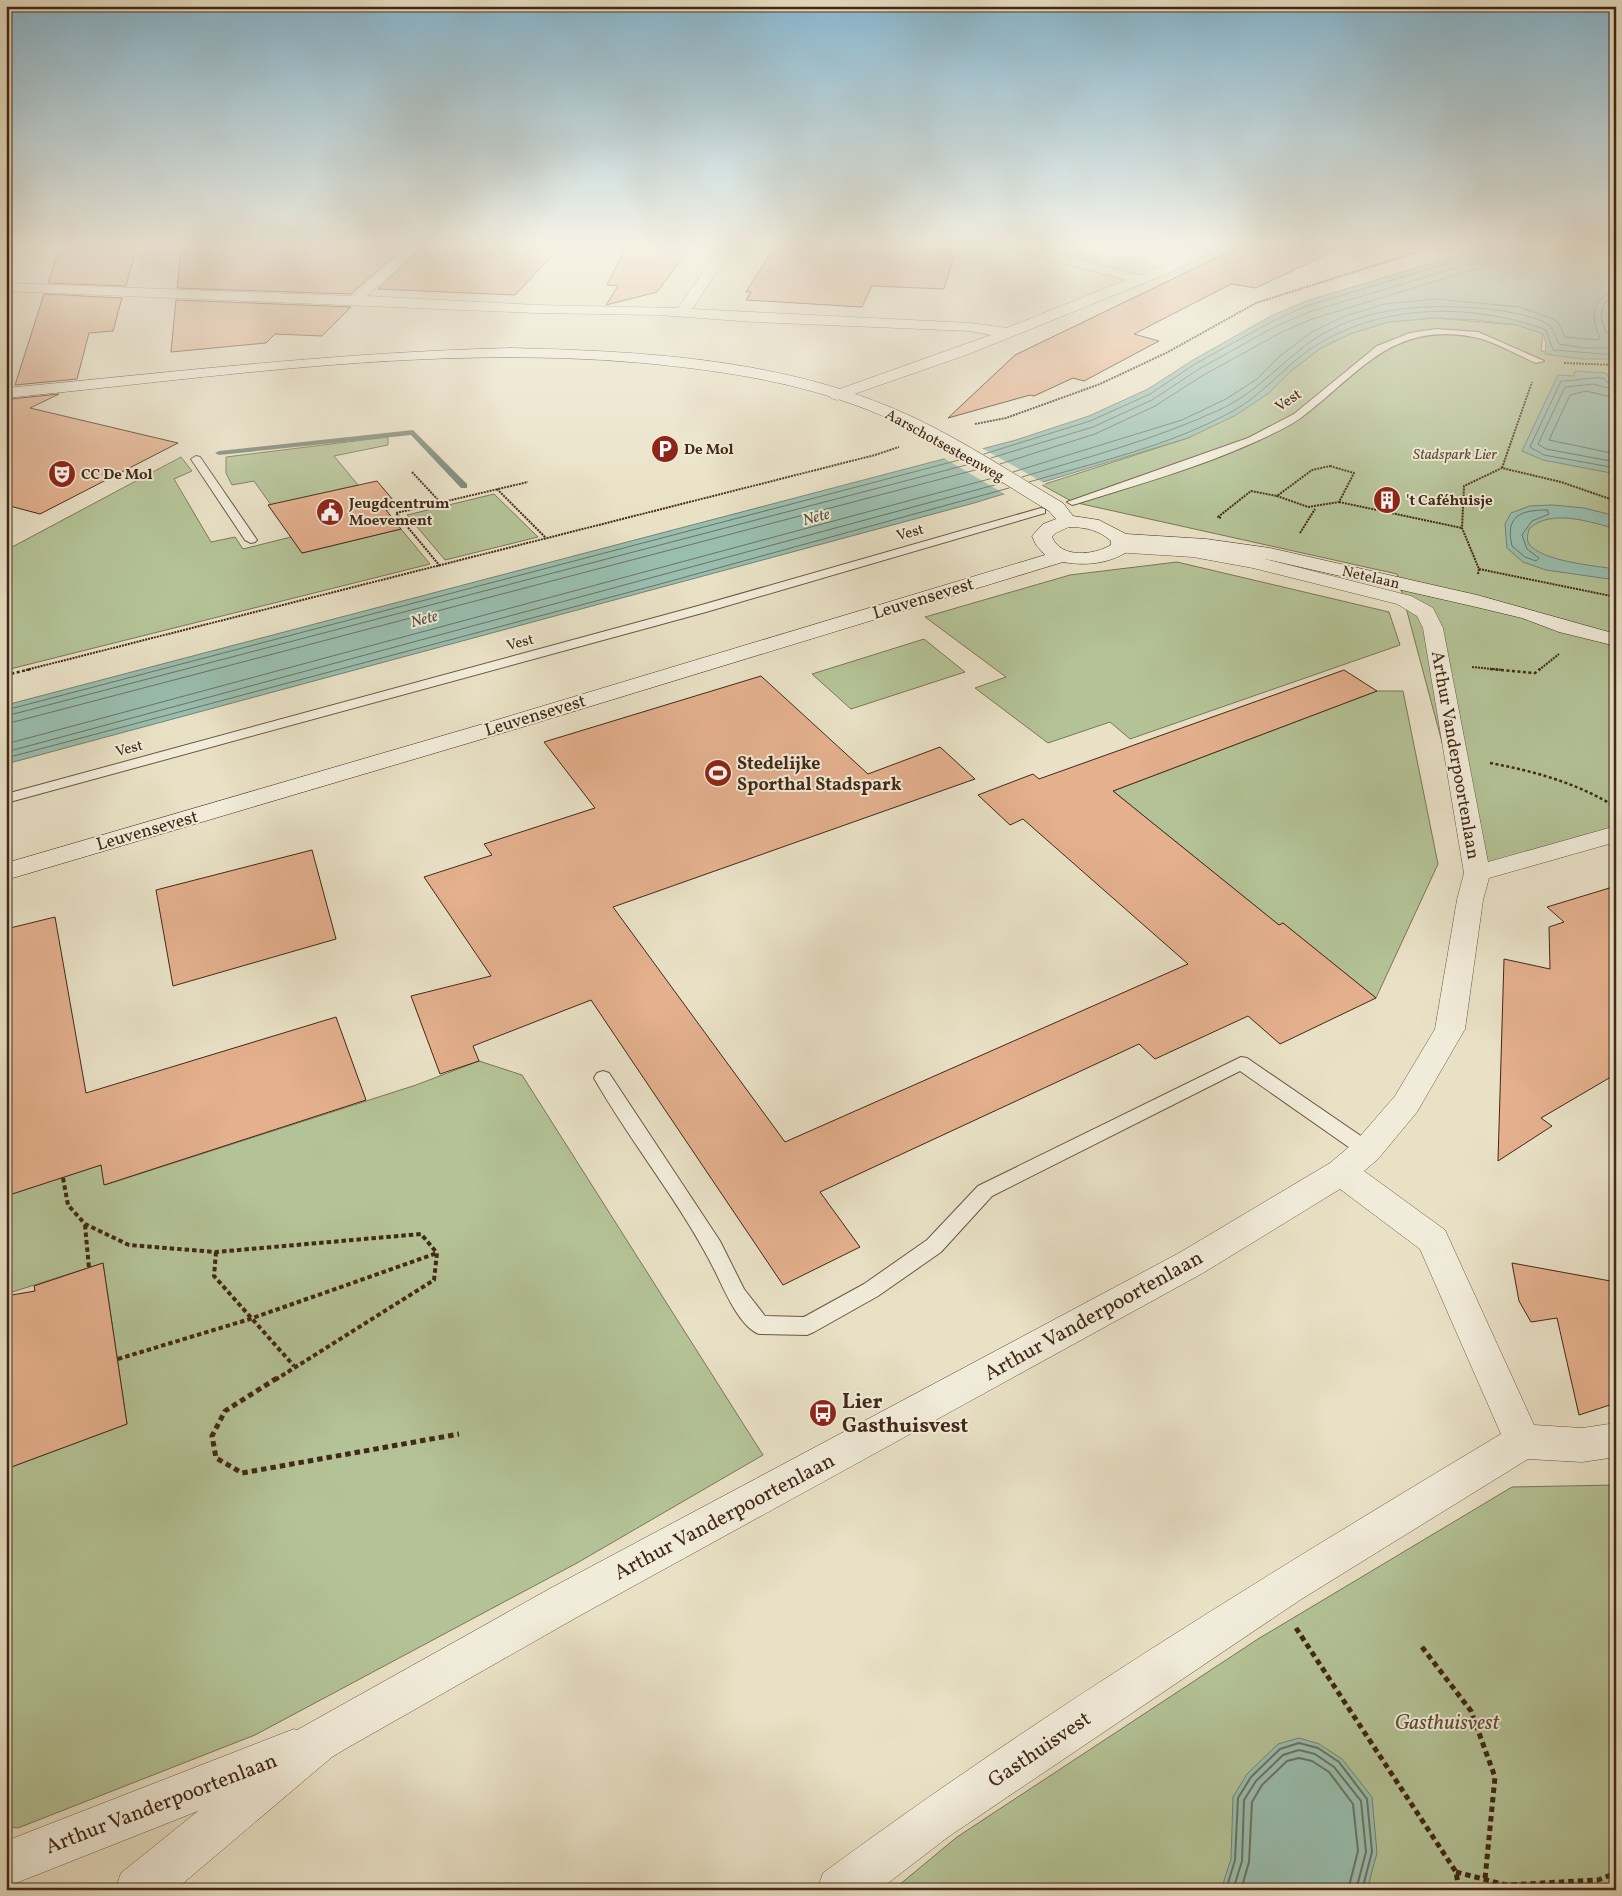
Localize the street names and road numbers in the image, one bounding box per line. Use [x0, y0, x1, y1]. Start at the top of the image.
street label: Vest [1272, 385, 1306, 418]
street label: Aarschotsesteenweg [881, 405, 1008, 488]
street label: Vest [894, 520, 927, 547]
street label: Netelaan [1340, 562, 1402, 595]
street label: Leuvensevest [870, 572, 977, 627]
street label: Vest [504, 630, 536, 657]
street label: Arthur Vanderpoortenlaan [1424, 649, 1485, 862]
street label: Leuvensevest [482, 689, 589, 744]
street label: Vest [113, 736, 145, 763]
street label: Leuvensevest [94, 805, 201, 858]
street label: Arthur Vanderpoortenlaan [979, 1244, 1208, 1389]
street label: Arthur Vanderpoortenlaan [609, 1447, 840, 1588]
street label: Gasthuisvest [983, 1705, 1097, 1795]
street label: Arthur Vanderpoortenlaan [41, 1747, 282, 1862]

